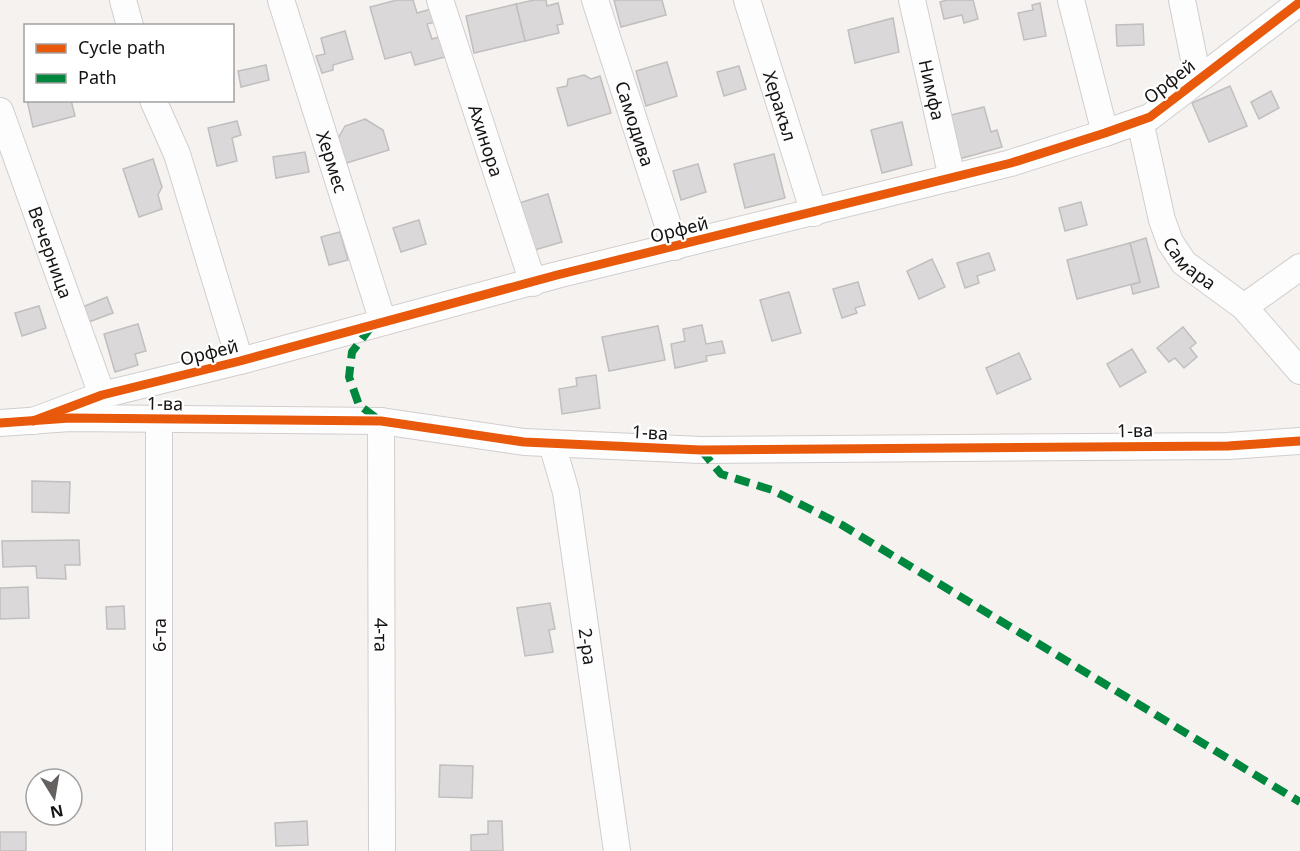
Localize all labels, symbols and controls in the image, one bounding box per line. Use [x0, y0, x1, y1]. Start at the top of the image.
legend [24, 24, 234, 102]
text: Cycle path [78, 35, 165, 59]
street label: Орфей [1138, 53, 1200, 109]
street label: Нимфа [914, 57, 951, 122]
text: Path [78, 65, 117, 89]
street label: Херакъл [758, 68, 803, 144]
street label: Самодива [610, 78, 660, 169]
street label: Ахинора [463, 101, 509, 180]
street label: Хермес [311, 128, 353, 196]
street label: Вечерница [23, 203, 78, 302]
street label: Орфей [647, 210, 711, 248]
street label: Самара [1158, 232, 1221, 295]
street label: Орфей [177, 333, 241, 371]
street label: 1-ва [147, 391, 183, 415]
street label: 1-ва [1117, 418, 1153, 442]
street label: 1-ва [631, 419, 669, 445]
street label: 6-та [147, 618, 171, 652]
street label: 4-та [369, 618, 394, 652]
street label: 2-ра [573, 626, 602, 666]
north arrow [24, 767, 84, 827]
text: N [48, 800, 65, 824]

